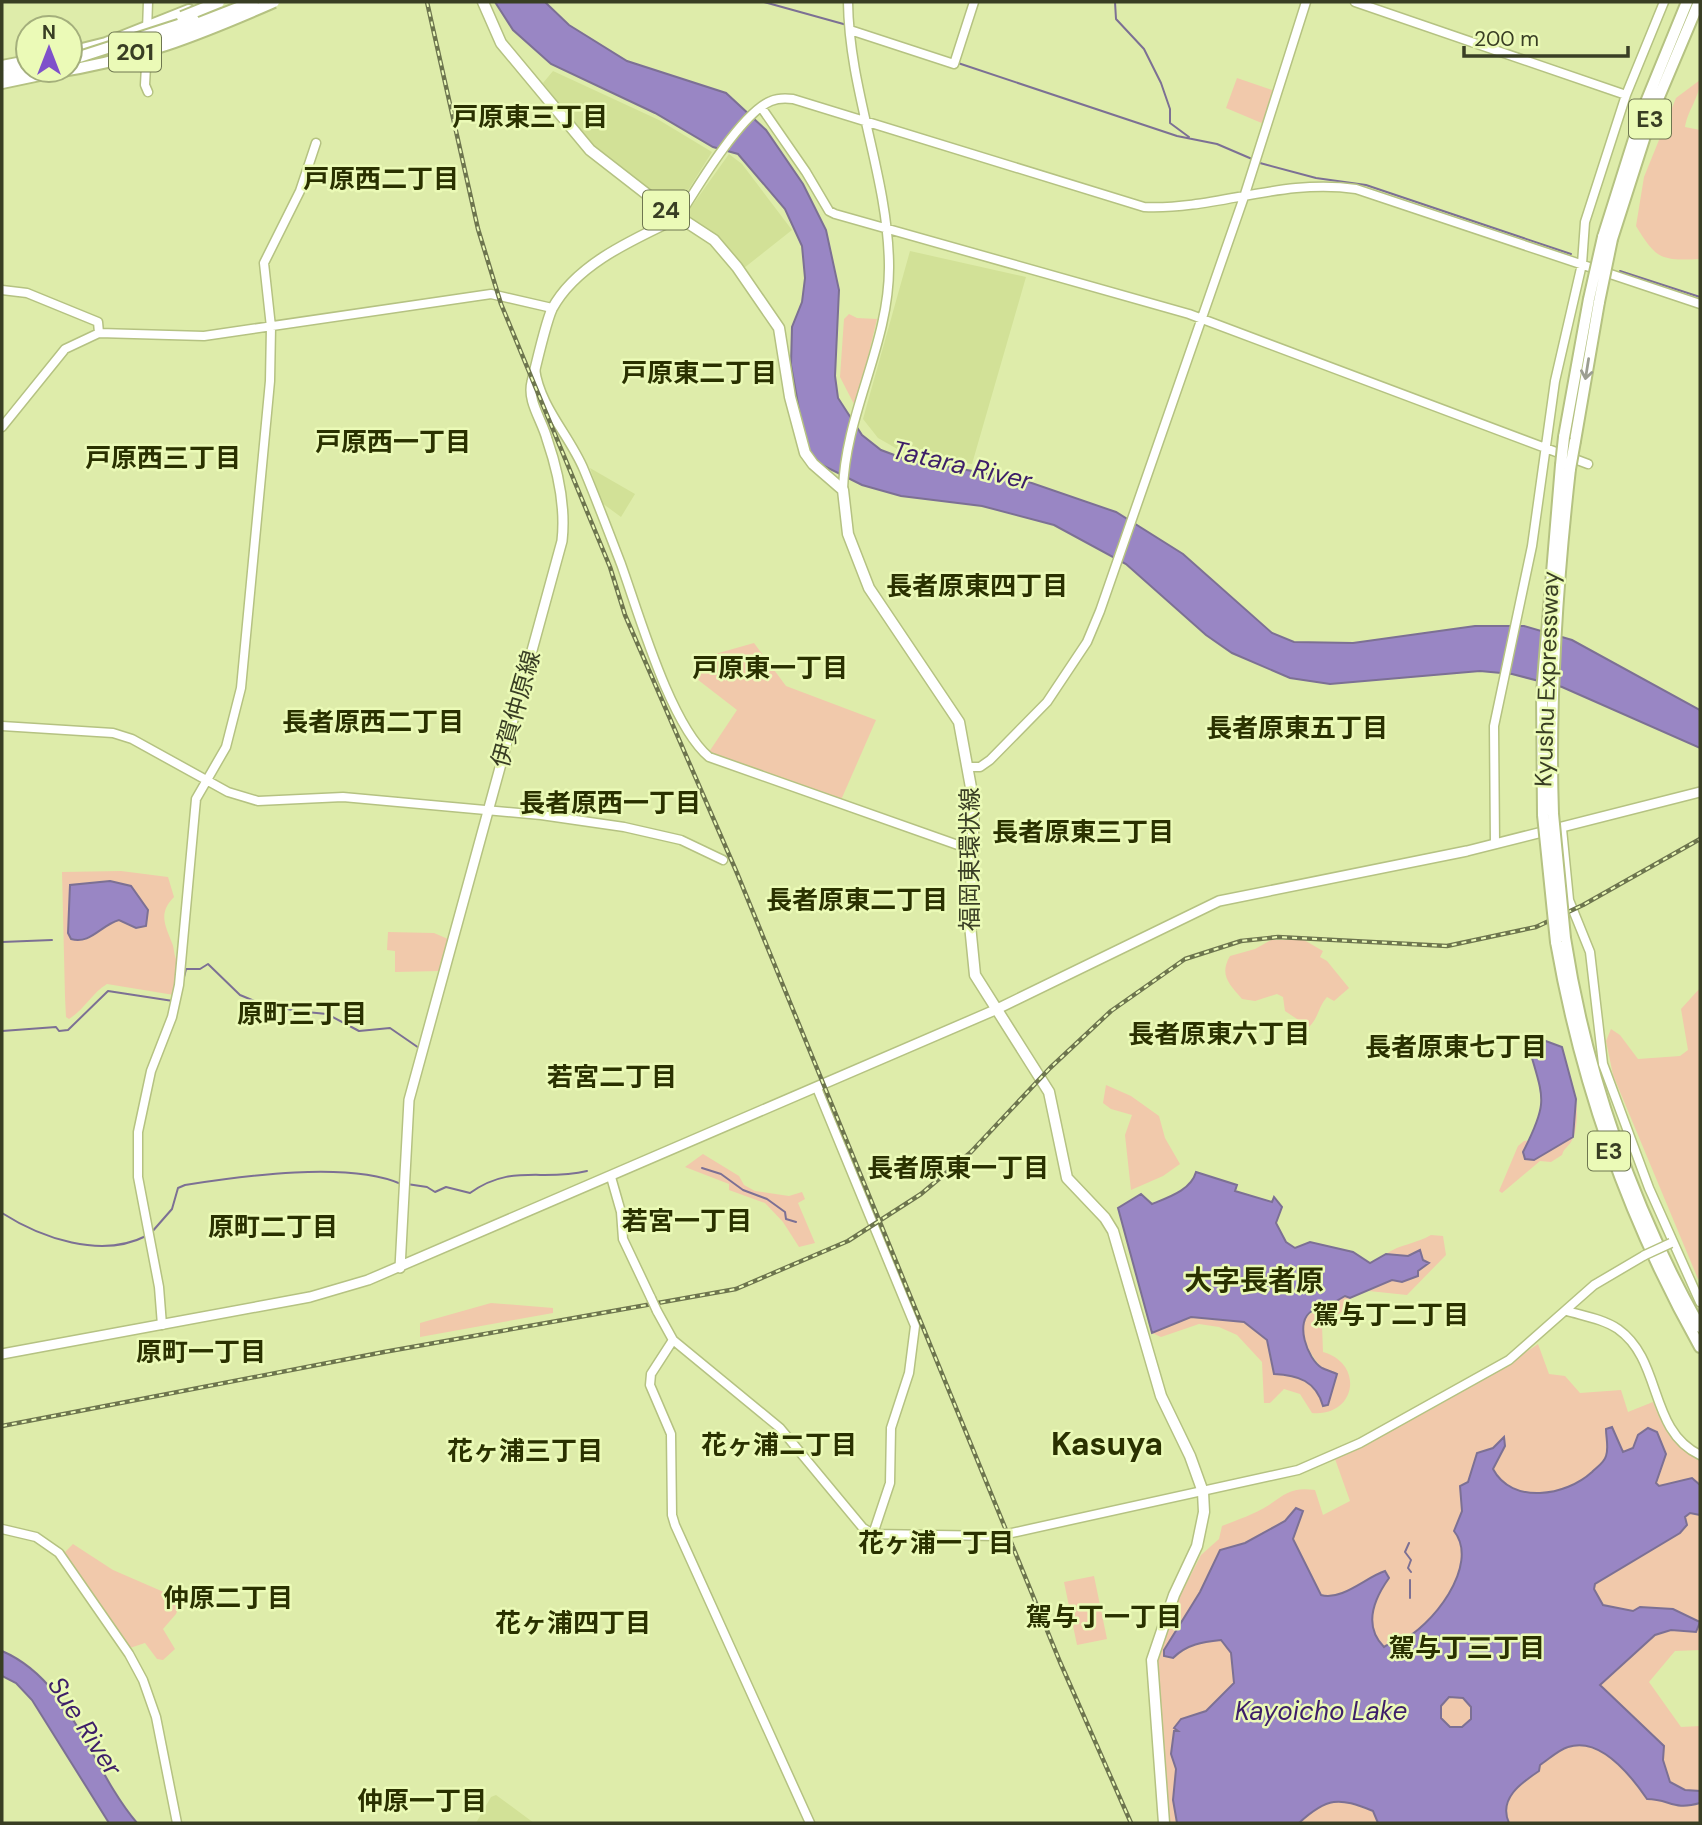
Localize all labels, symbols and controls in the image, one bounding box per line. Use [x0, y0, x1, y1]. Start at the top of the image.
north arrow [14, 14, 84, 84]
scale bar [1464, 14, 1628, 58]
text: N [42, 20, 56, 45]
text: 200 m [1474, 25, 1539, 53]
road number: 201 [109, 32, 161, 72]
district label: 戸原東三丁目 [452, 100, 608, 134]
road number: E3 [1629, 100, 1671, 138]
district label: 戸原西二丁目 [303, 162, 459, 196]
road number: 24 [643, 190, 689, 230]
district label: 戸原東二丁目 [621, 356, 777, 390]
one-way arrow [1580, 357, 1593, 380]
district label: 戸原西一丁目 [315, 425, 471, 459]
water label: Tatara River [889, 432, 1037, 498]
district label: 戸原西三丁目 [85, 441, 241, 475]
district label: 長者原東四丁目 [886, 569, 1068, 603]
street label: Kyushu Expressway [1527, 571, 1566, 787]
street label: 伊賀仲原線 [484, 647, 547, 771]
district label: 戸原東一丁目 [692, 651, 848, 685]
district label: 長者原西二丁目 [282, 705, 464, 739]
district label: 長者原東五丁目 [1206, 711, 1388, 745]
district label: 長者原西一丁目 [519, 786, 701, 820]
street label: 福岡東環状線 [954, 787, 985, 931]
district label: 長者原東三丁目 [992, 815, 1174, 849]
district label: 長者原東二丁目 [766, 883, 948, 917]
district label: 原町三丁目 [237, 997, 367, 1031]
district label: 長者原東六丁目 [1128, 1017, 1310, 1051]
district label: 長者原東七丁目 [1365, 1030, 1547, 1064]
district label: 若宮二丁目 [547, 1060, 677, 1094]
road number: E3 [1588, 1132, 1630, 1170]
district label: 長者原東一丁目 [867, 1151, 1049, 1185]
district label: 若宮一丁目 [622, 1204, 752, 1238]
district label: 原町二丁目 [208, 1210, 338, 1244]
district label: 大字長者原 [1184, 1262, 1324, 1299]
district label: 駕与丁二丁目 [1313, 1298, 1469, 1332]
district label: 原町一丁目 [136, 1335, 266, 1369]
district label: Kasuya [1051, 1423, 1163, 1465]
district label: 花ヶ浦二丁目 [701, 1428, 857, 1462]
district label: 花ヶ浦三丁目 [447, 1434, 603, 1468]
district label: 花ヶ浦一丁目 [858, 1526, 1014, 1560]
district label: 仲原二丁目 [163, 1581, 293, 1615]
district label: 駕与丁一丁目 [1026, 1600, 1182, 1634]
district label: 花ヶ浦四丁目 [495, 1606, 651, 1640]
district label: 駕与丁三丁目 [1389, 1631, 1545, 1665]
water label: Sue River [40, 1670, 131, 1783]
water label: Kayoicho Lake [1235, 1694, 1407, 1728]
district label: 仲原一丁目 [357, 1784, 487, 1818]

